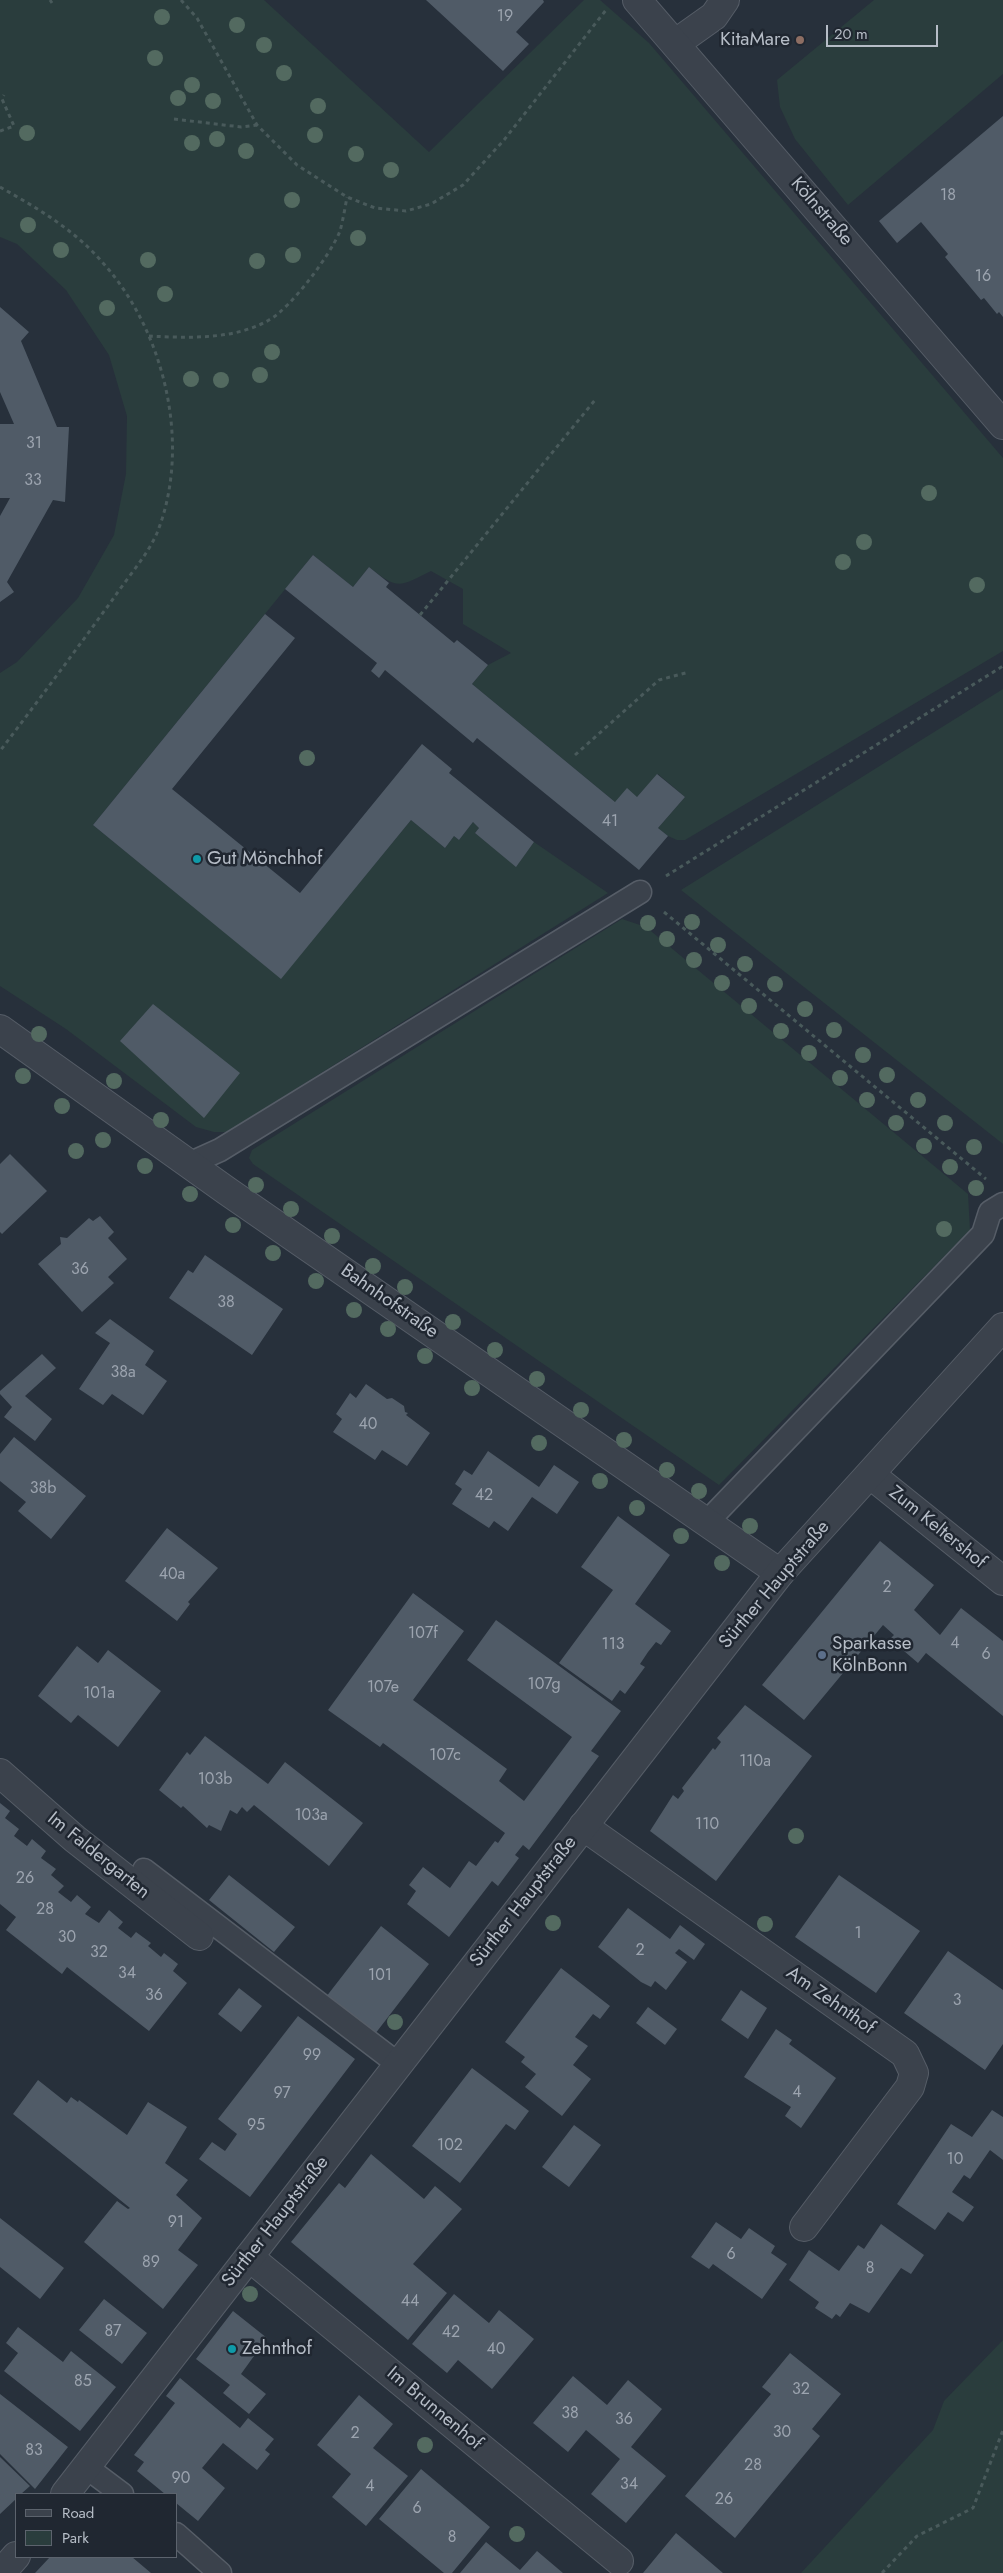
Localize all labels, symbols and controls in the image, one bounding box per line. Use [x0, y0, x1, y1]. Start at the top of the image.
house number: 19 [497, 7, 513, 27]
scale bar [828, 15, 940, 47]
text: 20 m [834, 23, 868, 45]
place label: KitaMare [720, 29, 790, 51]
marker: KitaMare [794, 34, 806, 46]
street label: Kölnstraße [785, 173, 857, 251]
house number: 18 [940, 186, 956, 206]
house number: 16 [975, 267, 991, 287]
house number: 31 [26, 434, 42, 454]
house number: 33 [24, 471, 42, 491]
house number: 41 [602, 812, 618, 832]
place label: Gut Mönchhof [207, 848, 323, 870]
marker: Gut Mönchhof [191, 853, 203, 865]
house number: 36 [71, 1260, 89, 1280]
street label: Bahnhofstraße [336, 1260, 442, 1344]
house number: 38 [217, 1293, 235, 1313]
house number: 38a [110, 1363, 136, 1383]
house number: 40 [359, 1415, 377, 1435]
house number: 38b [30, 1479, 56, 1499]
street label: Zum Keltershof [884, 1482, 990, 1574]
house number: 42 [475, 1486, 493, 1506]
street label: Sürther Hauptstraße [715, 1516, 835, 1654]
house number: 40a [159, 1565, 185, 1585]
house number: 2 [882, 1578, 892, 1598]
house number: 107f [408, 1624, 438, 1644]
place label: Sparkasse KölnBonn [832, 1633, 911, 1677]
house number: 4 [950, 1634, 960, 1654]
house number: 113 [601, 1635, 625, 1655]
house number: 6 [981, 1645, 991, 1665]
marker: Sparkasse KölnBonn [816, 1649, 828, 1661]
house number: 107g [527, 1675, 561, 1695]
house number: 107e [367, 1678, 399, 1698]
house number: 101a [83, 1684, 115, 1704]
house number: 107c [429, 1746, 461, 1766]
house number: 110a [739, 1752, 771, 1772]
house number: 103b [198, 1770, 232, 1790]
house number: 103a [294, 1806, 328, 1826]
street label: Im Faldergarten [42, 1808, 154, 1904]
house number: 110 [695, 1815, 719, 1835]
street label: Sürther Hauptstraße [466, 1832, 582, 1972]
house number: 26 [16, 1869, 34, 1889]
house number: 28 [36, 1900, 54, 1920]
house number: 1 [854, 1924, 862, 1944]
house number: 30 [58, 1928, 76, 1948]
house number: 2 [635, 1941, 645, 1961]
house number: 32 [90, 1943, 108, 1963]
street label: Am Zehnthof [781, 1962, 879, 2040]
house number: 34 [118, 1964, 136, 1984]
house number: 101 [368, 1966, 392, 1986]
house number: 36 [145, 1986, 163, 2006]
house number: 3 [953, 1991, 961, 2011]
house number: 99 [303, 2046, 321, 2066]
house number: 4 [792, 2083, 802, 2103]
house number: 97 [273, 2084, 291, 2104]
house number: 95 [247, 2116, 265, 2136]
house number: 102 [437, 2136, 463, 2156]
house number: 10 [947, 2150, 963, 2170]
street label: Sürther Hauptstraße [218, 2152, 334, 2292]
house number: 91 [168, 2213, 184, 2233]
house number: 6 [726, 2245, 736, 2265]
house number: 89 [142, 2253, 160, 2273]
house number: 8 [866, 2259, 874, 2279]
house number: 44 [401, 2292, 419, 2312]
house number: 87 [105, 2322, 121, 2342]
house number: 42 [442, 2323, 460, 2343]
place label: Zehnthof [242, 2338, 312, 2360]
house number: 40 [487, 2340, 505, 2360]
marker: Zehnthof [226, 2343, 238, 2355]
street label: Im Brunnenhof [382, 2362, 486, 2456]
house number: 85 [74, 2372, 92, 2392]
house number: 32 [792, 2380, 810, 2400]
house number: 38 [561, 2404, 579, 2424]
house number: 36 [615, 2410, 633, 2430]
house number: 30 [773, 2423, 791, 2443]
house number: 2 [350, 2424, 360, 2444]
house number: 83 [25, 2441, 43, 2461]
house number: 28 [744, 2456, 762, 2476]
house number: 90 [172, 2469, 190, 2489]
house number: 34 [620, 2475, 638, 2495]
house number: 4 [365, 2477, 375, 2497]
house number: 26 [715, 2490, 733, 2510]
legend [15, 2493, 178, 2558]
house number: 6 [412, 2499, 422, 2519]
text: Road [62, 2502, 94, 2524]
text: Park [62, 2527, 89, 2549]
house number: 8 [448, 2528, 456, 2548]

